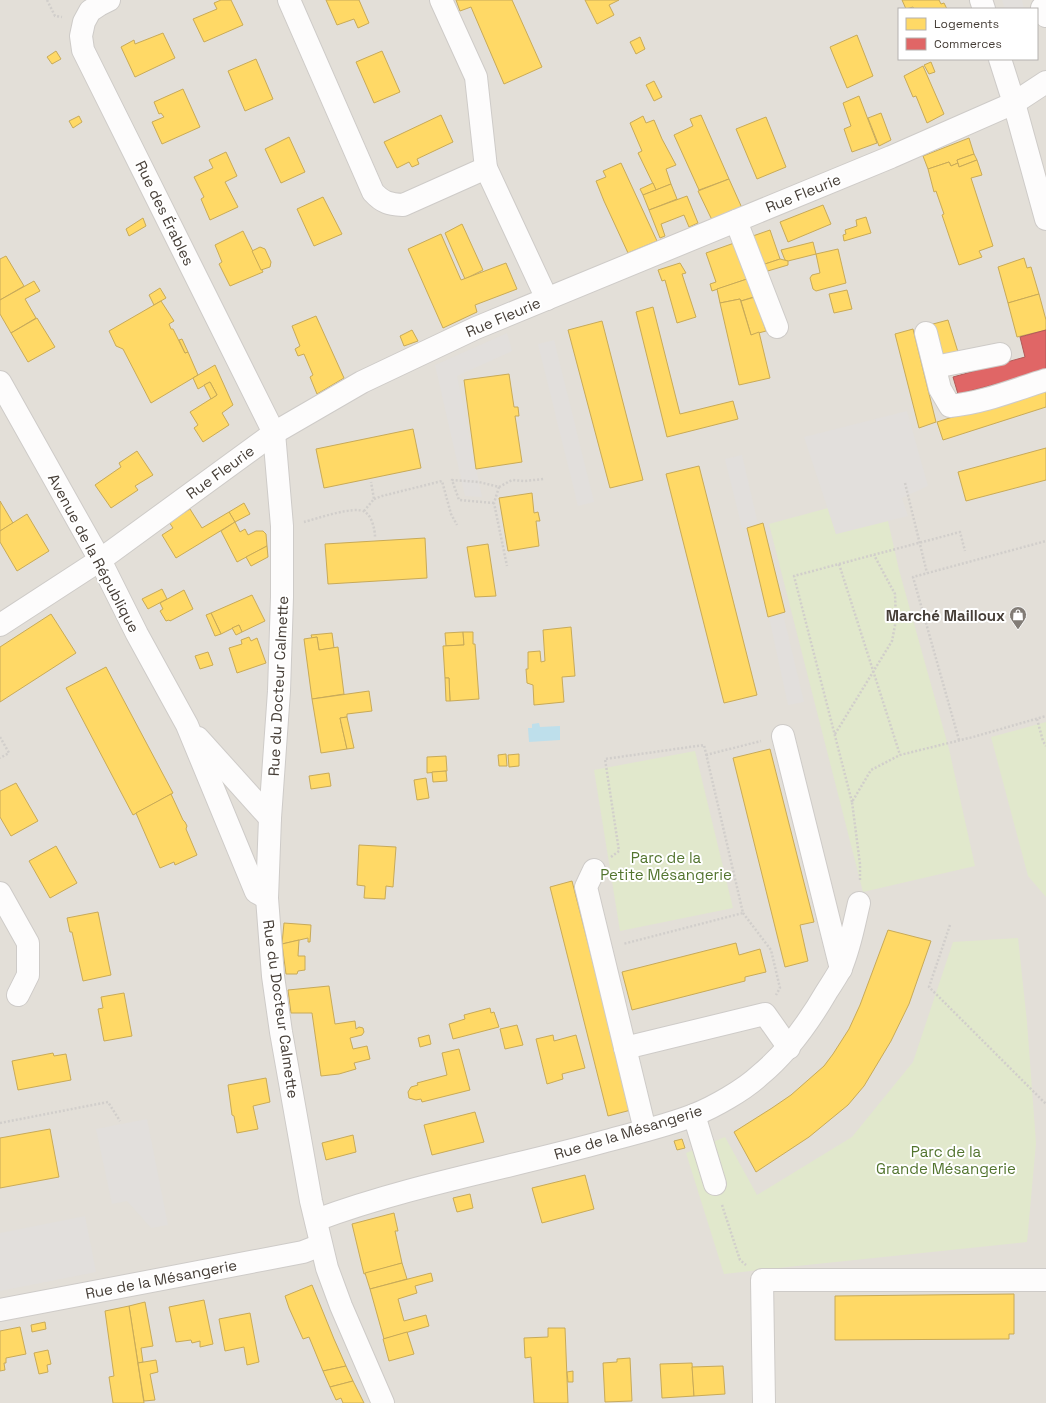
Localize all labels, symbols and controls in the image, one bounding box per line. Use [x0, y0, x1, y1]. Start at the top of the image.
legend [898, 8, 1038, 60]
text: Logements [934, 16, 999, 32]
text: Commerces [934, 36, 1002, 52]
street label: Rue des Érables [131, 157, 199, 269]
street label: Rue Fleurie [763, 169, 843, 217]
street label: Rue Fleurie [463, 293, 543, 341]
street label: Rue Fleurie [182, 441, 258, 503]
street label: Avenue de la République [44, 470, 144, 636]
street label: Rue du Docteur Calmette [264, 595, 292, 777]
shop icon: Marché Mailloux [1008, 605, 1028, 630]
place label: Marché Mailloux [886, 606, 1005, 625]
park label: Parc de la Petite Mésangerie [600, 848, 732, 884]
street label: Rue du Docteur Calmette [259, 918, 303, 1100]
street label: Rue de la Mésangerie [552, 1100, 705, 1164]
park label: Parc de la Grande Mésangerie [876, 1142, 1016, 1178]
street label: Rue de la Mésangerie [84, 1255, 239, 1303]

